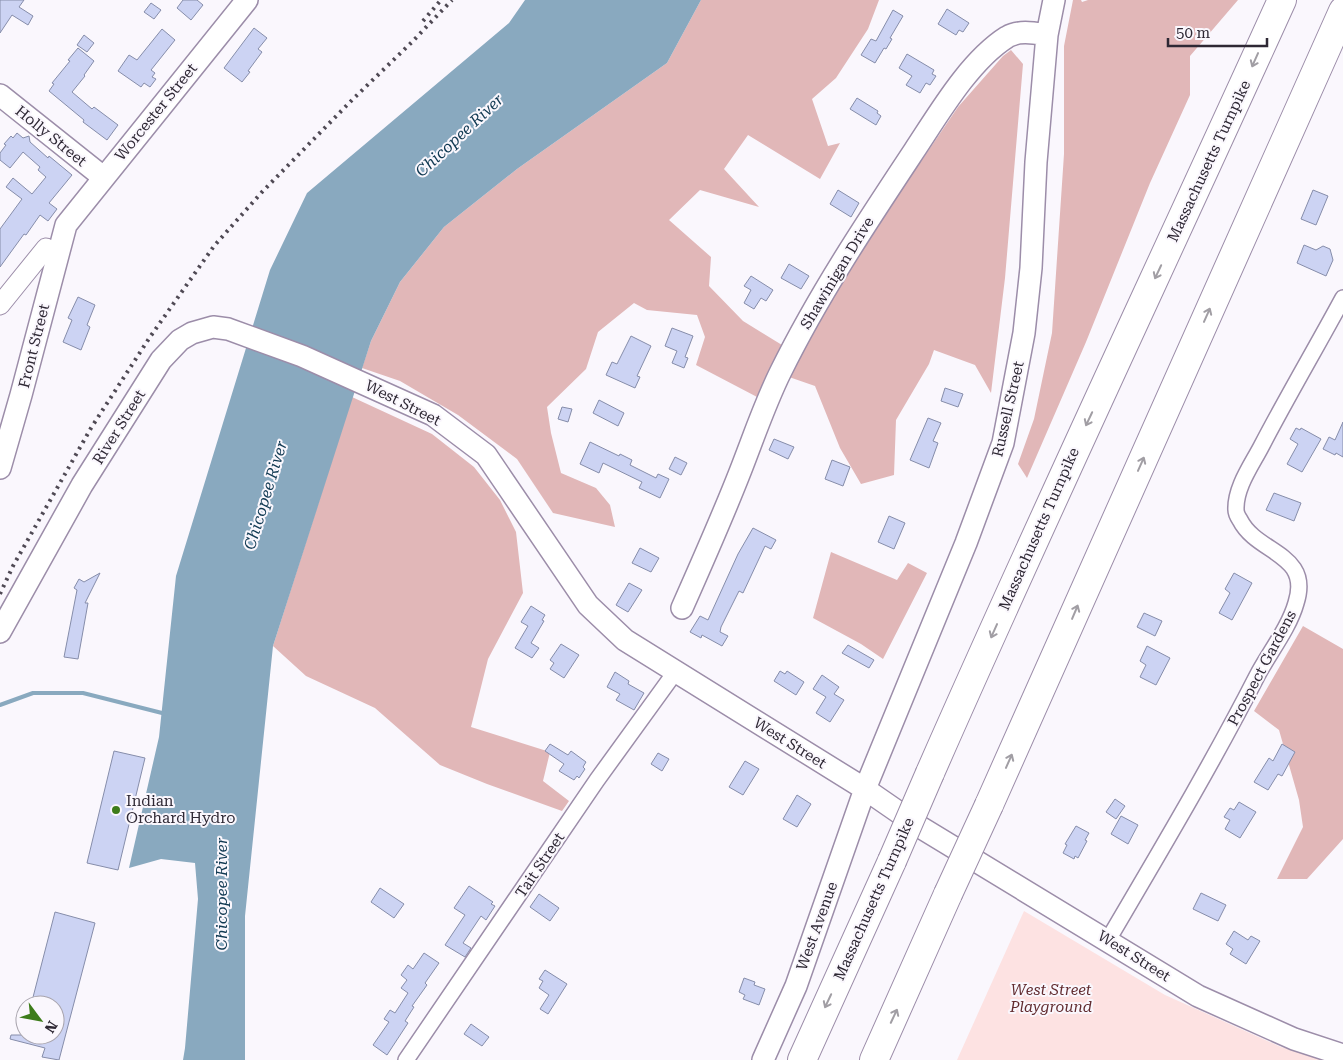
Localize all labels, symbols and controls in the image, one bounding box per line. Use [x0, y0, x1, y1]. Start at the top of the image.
scale bar [1168, 15, 1267, 47]
text: 50 m [1176, 24, 1211, 42]
one-way arrow [1249, 52, 1259, 67]
street label: Worcester Street [111, 59, 201, 164]
street label: Massachusetts Turnpike [1164, 77, 1254, 245]
water label: Chicopee River [412, 90, 507, 181]
street label: Holly Street [12, 102, 91, 170]
street label: Shawinigan Drive [796, 214, 878, 332]
one-way arrow [1152, 264, 1162, 279]
street label: Front Street [15, 302, 53, 390]
one-way arrow [1203, 308, 1213, 323]
street label: Russell Street [988, 359, 1028, 459]
street label: West Street [362, 376, 444, 430]
street label: River Street [89, 386, 149, 468]
one-way arrow [1084, 411, 1093, 426]
water label: Chicopee River [240, 438, 291, 552]
street label: Massachusetts Turnpike [995, 445, 1083, 613]
one-way arrow [1136, 457, 1146, 472]
one-way arrow [1070, 605, 1080, 620]
street label: Prospect Gardens [1224, 607, 1300, 729]
one-way arrow [988, 623, 998, 638]
street label: West Street [750, 714, 830, 773]
one-way arrow [1005, 754, 1014, 769]
place label: Indian Orchard Hydro [126, 792, 235, 827]
marker: Indian Orchard Hydro [110, 804, 122, 816]
street label: Massachusetts Turnpike [830, 815, 918, 983]
street label: Tait Street [512, 829, 568, 901]
water label: Chicopee River [212, 837, 231, 950]
street label: West Avenue [793, 879, 841, 973]
street label: West Street [1094, 927, 1174, 986]
park label: West Street Playground [1009, 981, 1092, 1016]
one-way arrow [823, 993, 833, 1008]
north arrow [15, 995, 65, 1045]
one-way arrow [890, 1009, 899, 1024]
text: N [41, 1018, 61, 1036]

